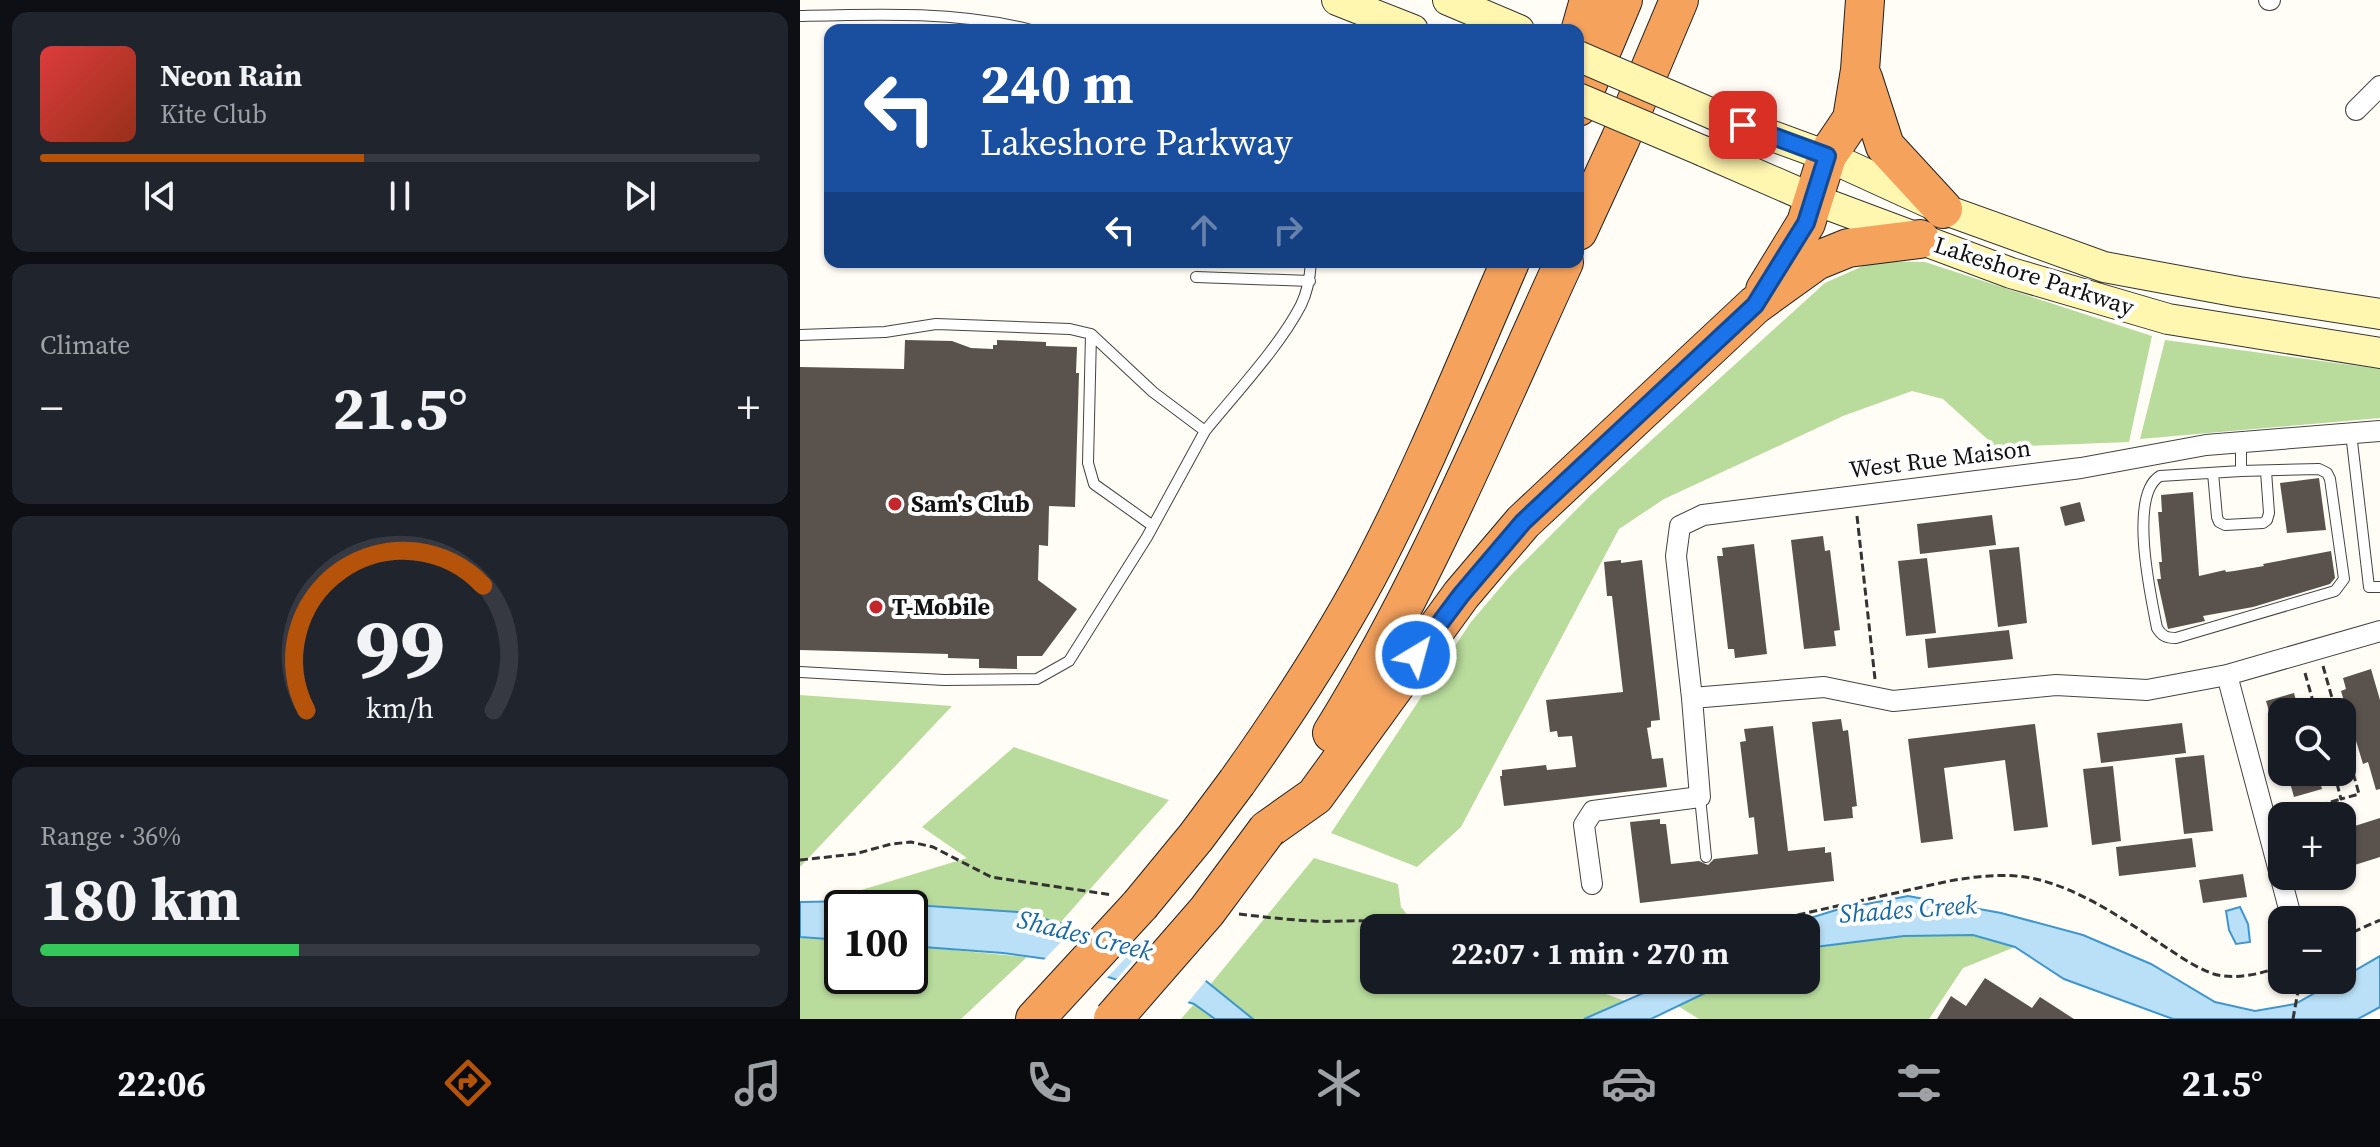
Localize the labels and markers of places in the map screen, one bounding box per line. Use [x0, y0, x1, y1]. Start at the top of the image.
pin [1709, 91, 1777, 159]
place label: Sam's Club [911, 487, 1030, 520]
marker: Sam's Club [886, 495, 904, 513]
place label: T-Mobile [892, 590, 990, 623]
marker: T-Mobile [867, 598, 885, 616]

